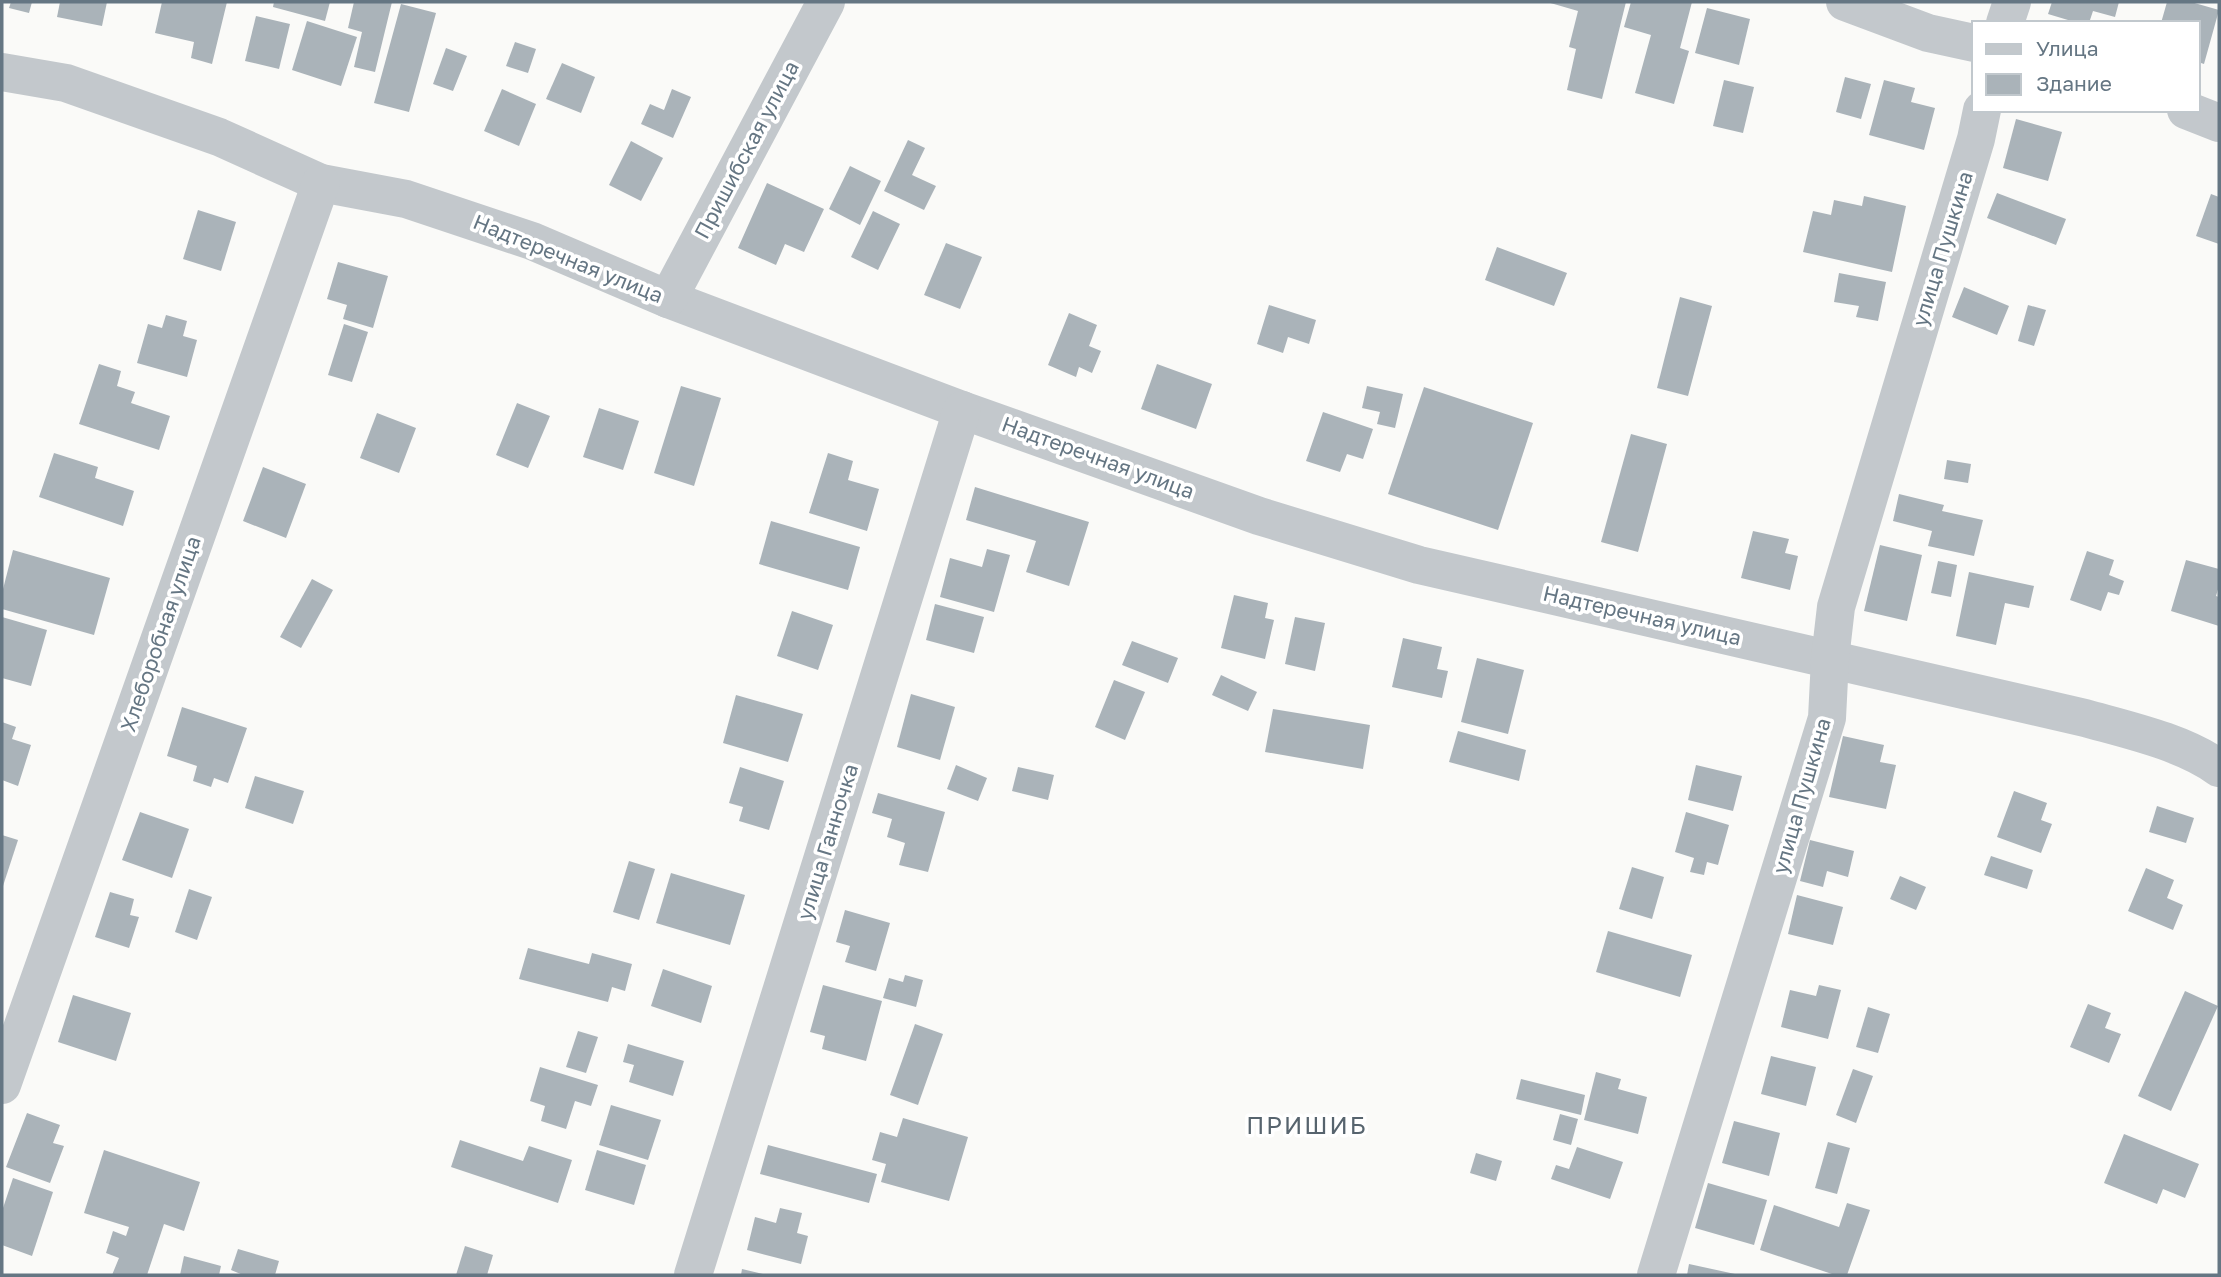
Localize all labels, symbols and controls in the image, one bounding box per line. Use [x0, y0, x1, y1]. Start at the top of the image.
legend [1972, 21, 2200, 112]
text: Улица [2036, 35, 2099, 61]
street label: Пришибская улица [688, 56, 804, 243]
text: Здание [2036, 70, 2112, 96]
street label: улица Пушкина [1906, 168, 1978, 329]
street label: Надтеречная улица [470, 208, 667, 308]
street label: Надтеречная улица [999, 410, 1198, 504]
street label: Хлеборобная улица [114, 532, 206, 735]
street label: Надтеречная улица [1541, 580, 1744, 650]
street label: улица Пушкина [1766, 715, 1836, 877]
street label: улица Ганночка [791, 760, 863, 923]
district label: ПРИШИБ [1246, 1110, 1368, 1139]

